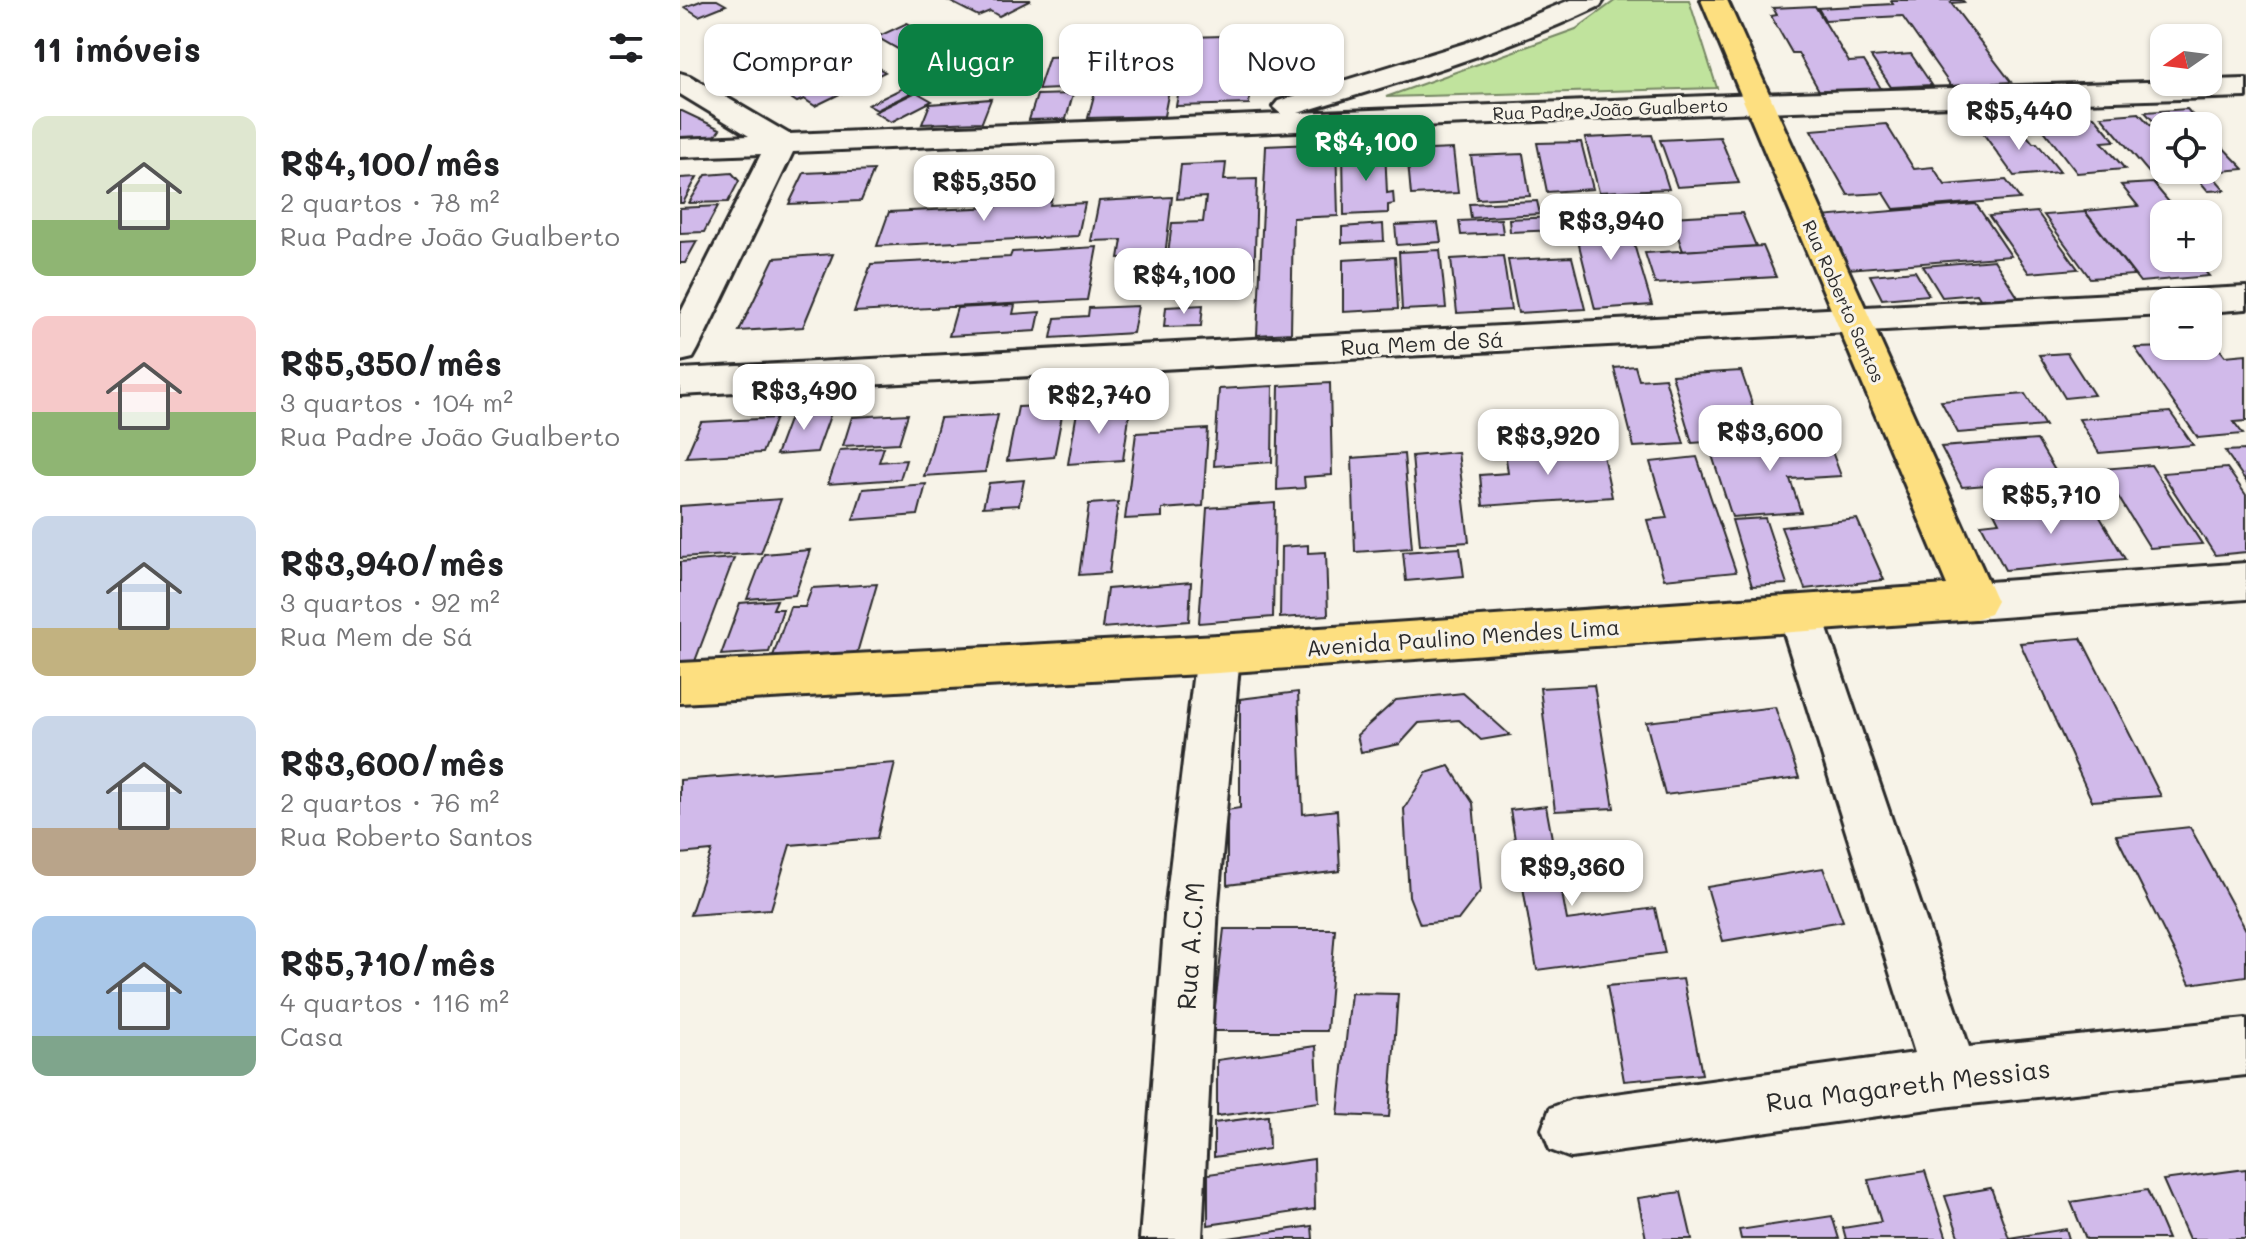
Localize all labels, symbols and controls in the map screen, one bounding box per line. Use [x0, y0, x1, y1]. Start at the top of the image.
chip: Comprar [704, 24, 882, 96]
chip: Alugar [898, 24, 1043, 96]
chip: Filtros [1059, 24, 1203, 96]
chip: Novo [1219, 24, 1344, 96]
north arrow [2150, 24, 2222, 96]
map controls [2150, 24, 2222, 360]
text: 11 imóveis [32, 26, 201, 71]
icon: filters [604, 26, 648, 70]
pin: R$5,440 [1945, 84, 2093, 152]
street label: Rua Padre João Gualberto [1492, 93, 1728, 125]
text: R$5,440 [1966, 93, 2072, 127]
button: locate [2150, 112, 2222, 184]
pin: R$4,100 [1292, 115, 1440, 183]
text: R$4,100 [1314, 124, 1418, 158]
text: R$4,100/mês [280, 140, 500, 185]
icon: home [96, 148, 192, 244]
pin: R$5,350 [910, 155, 1058, 223]
text: R$5,350 [932, 164, 1036, 198]
text: 2 quartos · 78 m² [280, 185, 499, 219]
pin: R$3,940 [1537, 194, 1685, 262]
button: + [2150, 200, 2222, 272]
text: R$3,940 [1558, 203, 1664, 237]
street label: Rua Roberto Santos [1797, 216, 1891, 386]
text: Rua Padre João Gualberto [280, 219, 620, 253]
pin: R$4,100 [1110, 248, 1258, 316]
text: R$4,100 [1132, 257, 1236, 291]
button: − [2150, 288, 2222, 360]
street label: Rua Mem de Sá [1340, 324, 1504, 362]
text: R$5,350/mês [280, 340, 502, 385]
icon: home [96, 348, 192, 444]
pin: R$3,490 [730, 364, 878, 432]
pin: R$2,740 [1025, 368, 1173, 436]
text: R$3,490 [751, 373, 857, 407]
text: R$2,740 [1047, 377, 1151, 411]
text: 3 quartos · 104 m² [280, 385, 513, 419]
pin: R$3,600 [1696, 405, 1844, 473]
pin: R$3,920 [1474, 409, 1622, 477]
text: R$3,600 [1717, 414, 1823, 448]
text: R$3,920 [1496, 418, 1600, 452]
text: Rua Padre João Gualberto [280, 419, 620, 453]
pin: R$5,710 [1977, 468, 2125, 536]
text: R$5,710 [2001, 477, 2101, 511]
text: R$3,940/mês [280, 540, 504, 585]
icon: home [96, 548, 192, 644]
text: 3 quartos · 92 m² [280, 585, 500, 619]
street label: Avenida Paulino Mendes Lima [1305, 612, 1621, 662]
text: Rua Mem de Sá [280, 619, 473, 653]
text: R$3,600/mês [280, 740, 505, 785]
icon: home [96, 748, 192, 844]
text: 2 quartos · 76 m² [280, 785, 499, 819]
text: Rua Roberto Santos [280, 819, 533, 853]
pin: R$9,360 [1498, 840, 1646, 908]
text: R$9,360 [1519, 849, 1625, 883]
street label: Rua A.C.M [1169, 881, 1211, 1011]
text: R$5,710/mês [280, 940, 496, 985]
icon: home [96, 948, 192, 1044]
text: 4 quartos · 116 m² [280, 985, 509, 1019]
text: Casa [280, 1019, 344, 1053]
street label: Rua Magareth Messias [1764, 1051, 2052, 1119]

